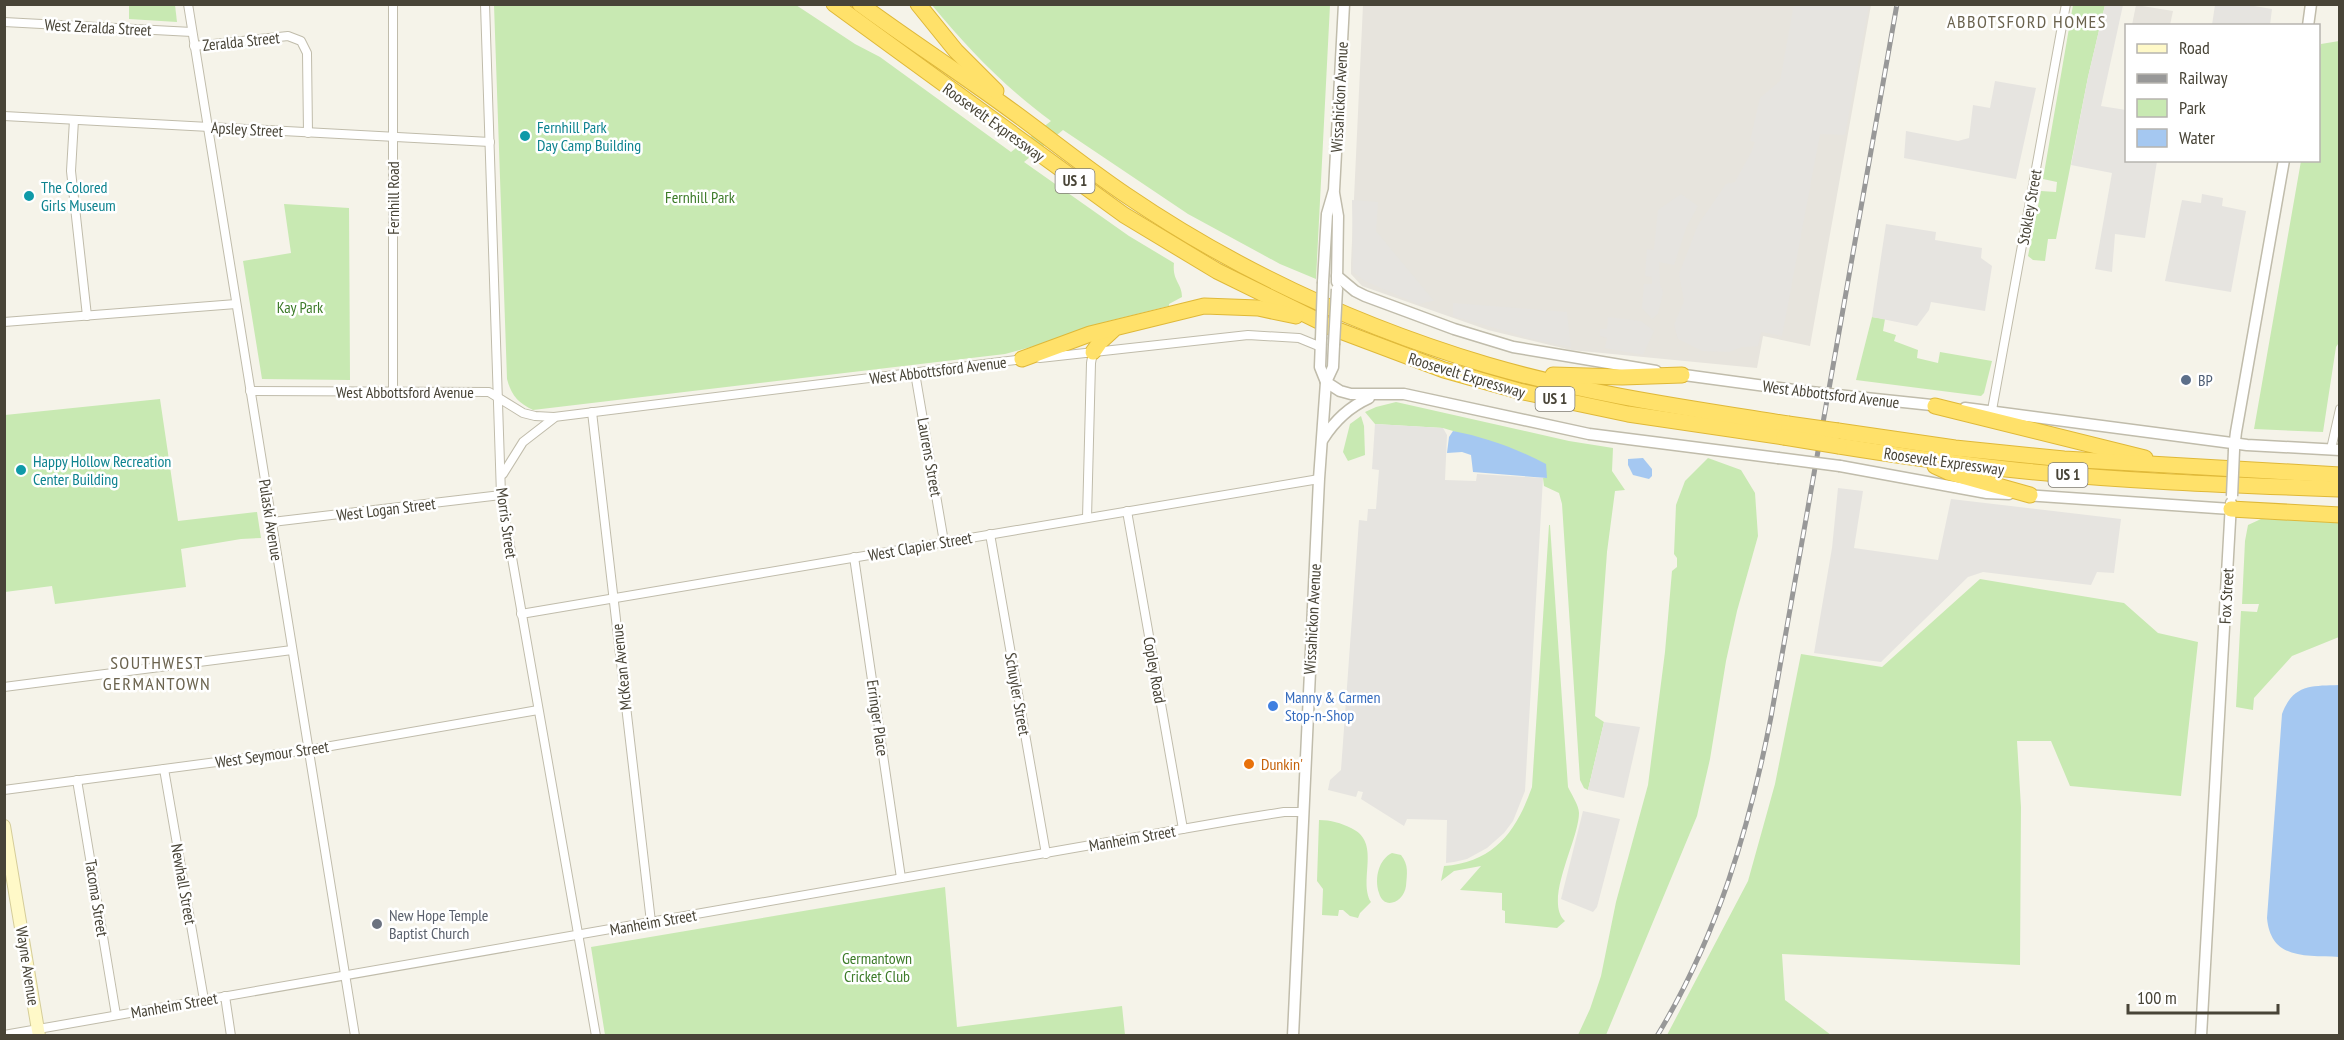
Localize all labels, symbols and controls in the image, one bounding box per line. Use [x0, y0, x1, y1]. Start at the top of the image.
district label: ABBOTSFORD HOMES [1947, 10, 2107, 33]
street label: West Zeralda Street [44, 14, 153, 40]
legend [2125, 24, 2320, 162]
street label: Zeralda Street [201, 27, 281, 55]
text: Road [2179, 36, 2210, 59]
street label: Wissahickon Avenue [1326, 41, 1352, 153]
text: Railway [2179, 66, 2228, 89]
street label: Roosevelt Expressway [939, 78, 1049, 166]
text: Park [2179, 96, 2206, 119]
street label: Apsley Street [210, 117, 284, 141]
place label: Fernhill Park Day Camp Building [537, 117, 641, 155]
text: Water [2179, 126, 2215, 149]
marker: Fernhill Park Day Camp Building [518, 129, 532, 143]
street label: Fernhill Road [383, 161, 403, 235]
street label: Stokley Street [2013, 167, 2046, 246]
road number: US 1 [1056, 169, 1094, 193]
place label: The Colored Girls Museum [41, 177, 116, 215]
park label: Fernhill Park [665, 187, 736, 207]
marker: The Colored Girls Museum [22, 189, 36, 203]
park label: Kay Park [277, 297, 324, 317]
street label: Roosevelt Expressway [1406, 348, 1528, 402]
street label: West Abbottsford Avenue [868, 352, 1008, 388]
place label: BP [2198, 370, 2213, 390]
marker: BP [2179, 373, 2193, 387]
street label: West Abbottsford Avenue [1761, 376, 1901, 412]
street label: West Abbottsford Avenue [336, 382, 474, 402]
road number: US 1 [1536, 387, 1574, 411]
street label: Laurens Street [913, 416, 947, 499]
street label: Roosevelt Expressway [1883, 443, 2005, 479]
place label: Happy Hollow Recreation Center Building [33, 451, 171, 489]
marker: Happy Hollow Recreation Center Building [14, 463, 28, 477]
road number: US 1 [2048, 463, 2088, 487]
street label: Pulaski Avenue [255, 478, 287, 562]
street label: Morris Street [492, 486, 522, 560]
street label: West Logan Street [335, 493, 437, 525]
street label: West Clapier Street [866, 527, 974, 565]
street label: Wissahickon Avenue [1299, 563, 1325, 675]
street label: Fox Street [2215, 567, 2237, 624]
street label: McKean Avenue [607, 623, 635, 711]
street label: Copley Road [1139, 635, 1171, 705]
district label: SOUTHWEST GERMANTOWN [103, 651, 211, 695]
street label: Schuyler Street [1001, 651, 1035, 738]
street label: Erringer Place [863, 679, 893, 757]
place label: Manny & Carmen Stop-n-Shop [1285, 687, 1380, 725]
marker: Manny & Carmen Stop-n-Shop [1266, 699, 1280, 713]
street label: West Seymour Street [214, 736, 331, 772]
place label: Dunkin' [1261, 754, 1303, 774]
marker: Dunkin' [1242, 757, 1256, 771]
street label: Manheim Street [1087, 820, 1177, 855]
street label: Newhall Street [167, 842, 201, 927]
street label: Tacoma Street [81, 858, 113, 939]
street label: Manheim Street [608, 904, 698, 939]
place label: New Hope Temple Baptist Church [389, 905, 488, 943]
marker: New Hope Temple Baptist Church [370, 917, 384, 931]
street label: Wayne Avenue [12, 925, 44, 1007]
park label: Germantown Cricket Club [842, 948, 912, 986]
scale bar [2128, 977, 2278, 1015]
text: 100 m [2137, 986, 2177, 1009]
street label: Manheim Street [129, 987, 219, 1022]

